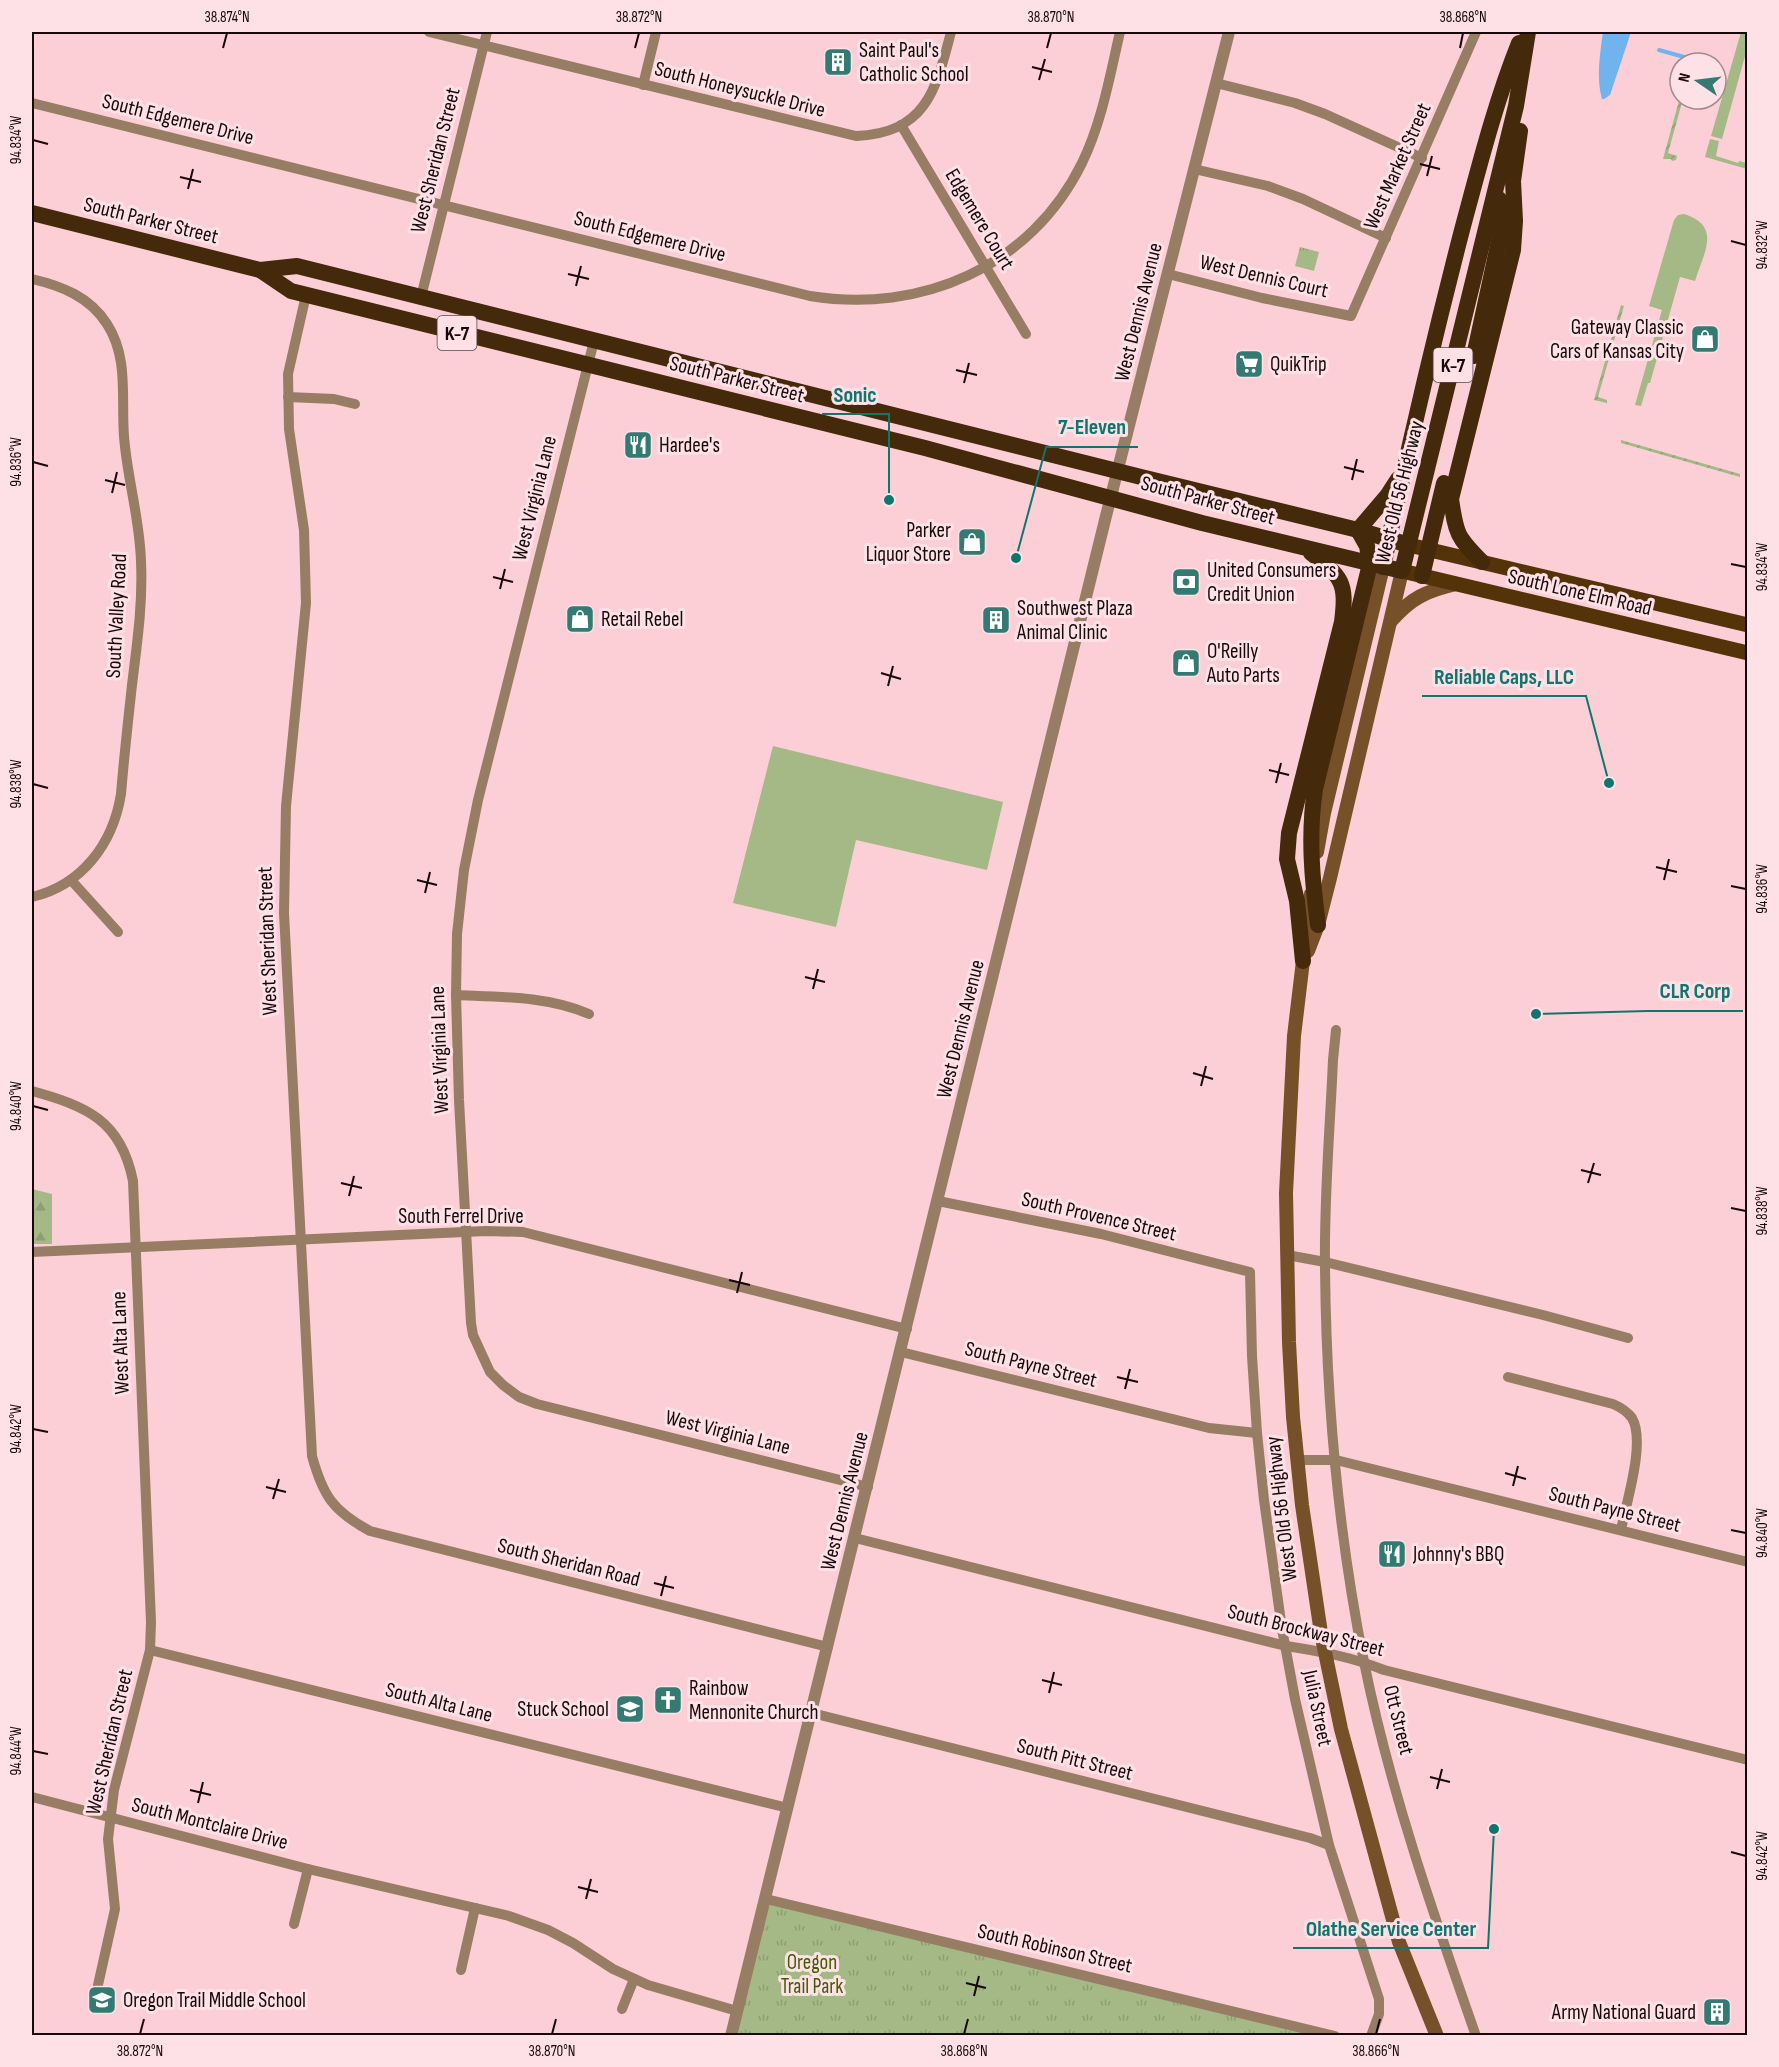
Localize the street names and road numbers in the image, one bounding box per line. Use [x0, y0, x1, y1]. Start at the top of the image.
street label: South Honeysuckle Drive [652, 56, 828, 123]
street label: West Sheridan Street [405, 85, 466, 235]
street label: South Edgemere Drive [100, 89, 256, 150]
street label: West Market Street [1358, 99, 1436, 233]
street label: Edgemere Court [940, 164, 1020, 274]
street label: South Parker Street [81, 192, 221, 249]
street label: South Edgemere Drive [572, 206, 728, 267]
street label: West Dennis Avenue [1109, 240, 1168, 384]
street label: West Dennis Court [1197, 250, 1330, 303]
road number: K-7 [438, 316, 476, 350]
road number: K-7 [1434, 348, 1472, 382]
street label: South Parker Street [667, 351, 807, 408]
street label: West Old 56 Highway [1370, 418, 1429, 566]
street label: West Virginia Lane [507, 433, 562, 563]
street label: South Parker Street [1138, 471, 1278, 530]
street label: South Valley Road [101, 553, 132, 679]
street label: South Lone Elm Road [1506, 564, 1654, 621]
street label: West Sheridan Street [252, 866, 283, 1016]
street label: West Dennis Avenue [931, 957, 990, 1101]
street label: West Virginia Lane [425, 986, 454, 1114]
street label: South Provence Street [1019, 1187, 1179, 1246]
street label: South Ferrel Drive [398, 1204, 524, 1229]
street label: West Alta Lane [106, 1291, 135, 1395]
street label: South Payne Street [962, 1336, 1099, 1393]
street label: West Virginia Lane [663, 1405, 793, 1460]
street label: West Dennis Avenue [815, 1429, 874, 1573]
street label: West Old 56 Highway [1260, 1435, 1303, 1583]
street label: South Payne Street [1546, 1481, 1683, 1538]
street label: South Sheridan Road [495, 1533, 643, 1592]
street label: South Brockway Street [1225, 1599, 1387, 1662]
street label: West Sheridan Street [81, 1667, 138, 1817]
street label: Julia Street [1297, 1667, 1338, 1748]
street label: South Alta Lane [383, 1677, 495, 1728]
street label: Ott Street [1378, 1683, 1419, 1757]
street label: South Pitt Street [1014, 1733, 1135, 1786]
street label: South Montclaire Drive [129, 1792, 291, 1855]
street label: South Robinson Street [975, 1919, 1135, 1978]

